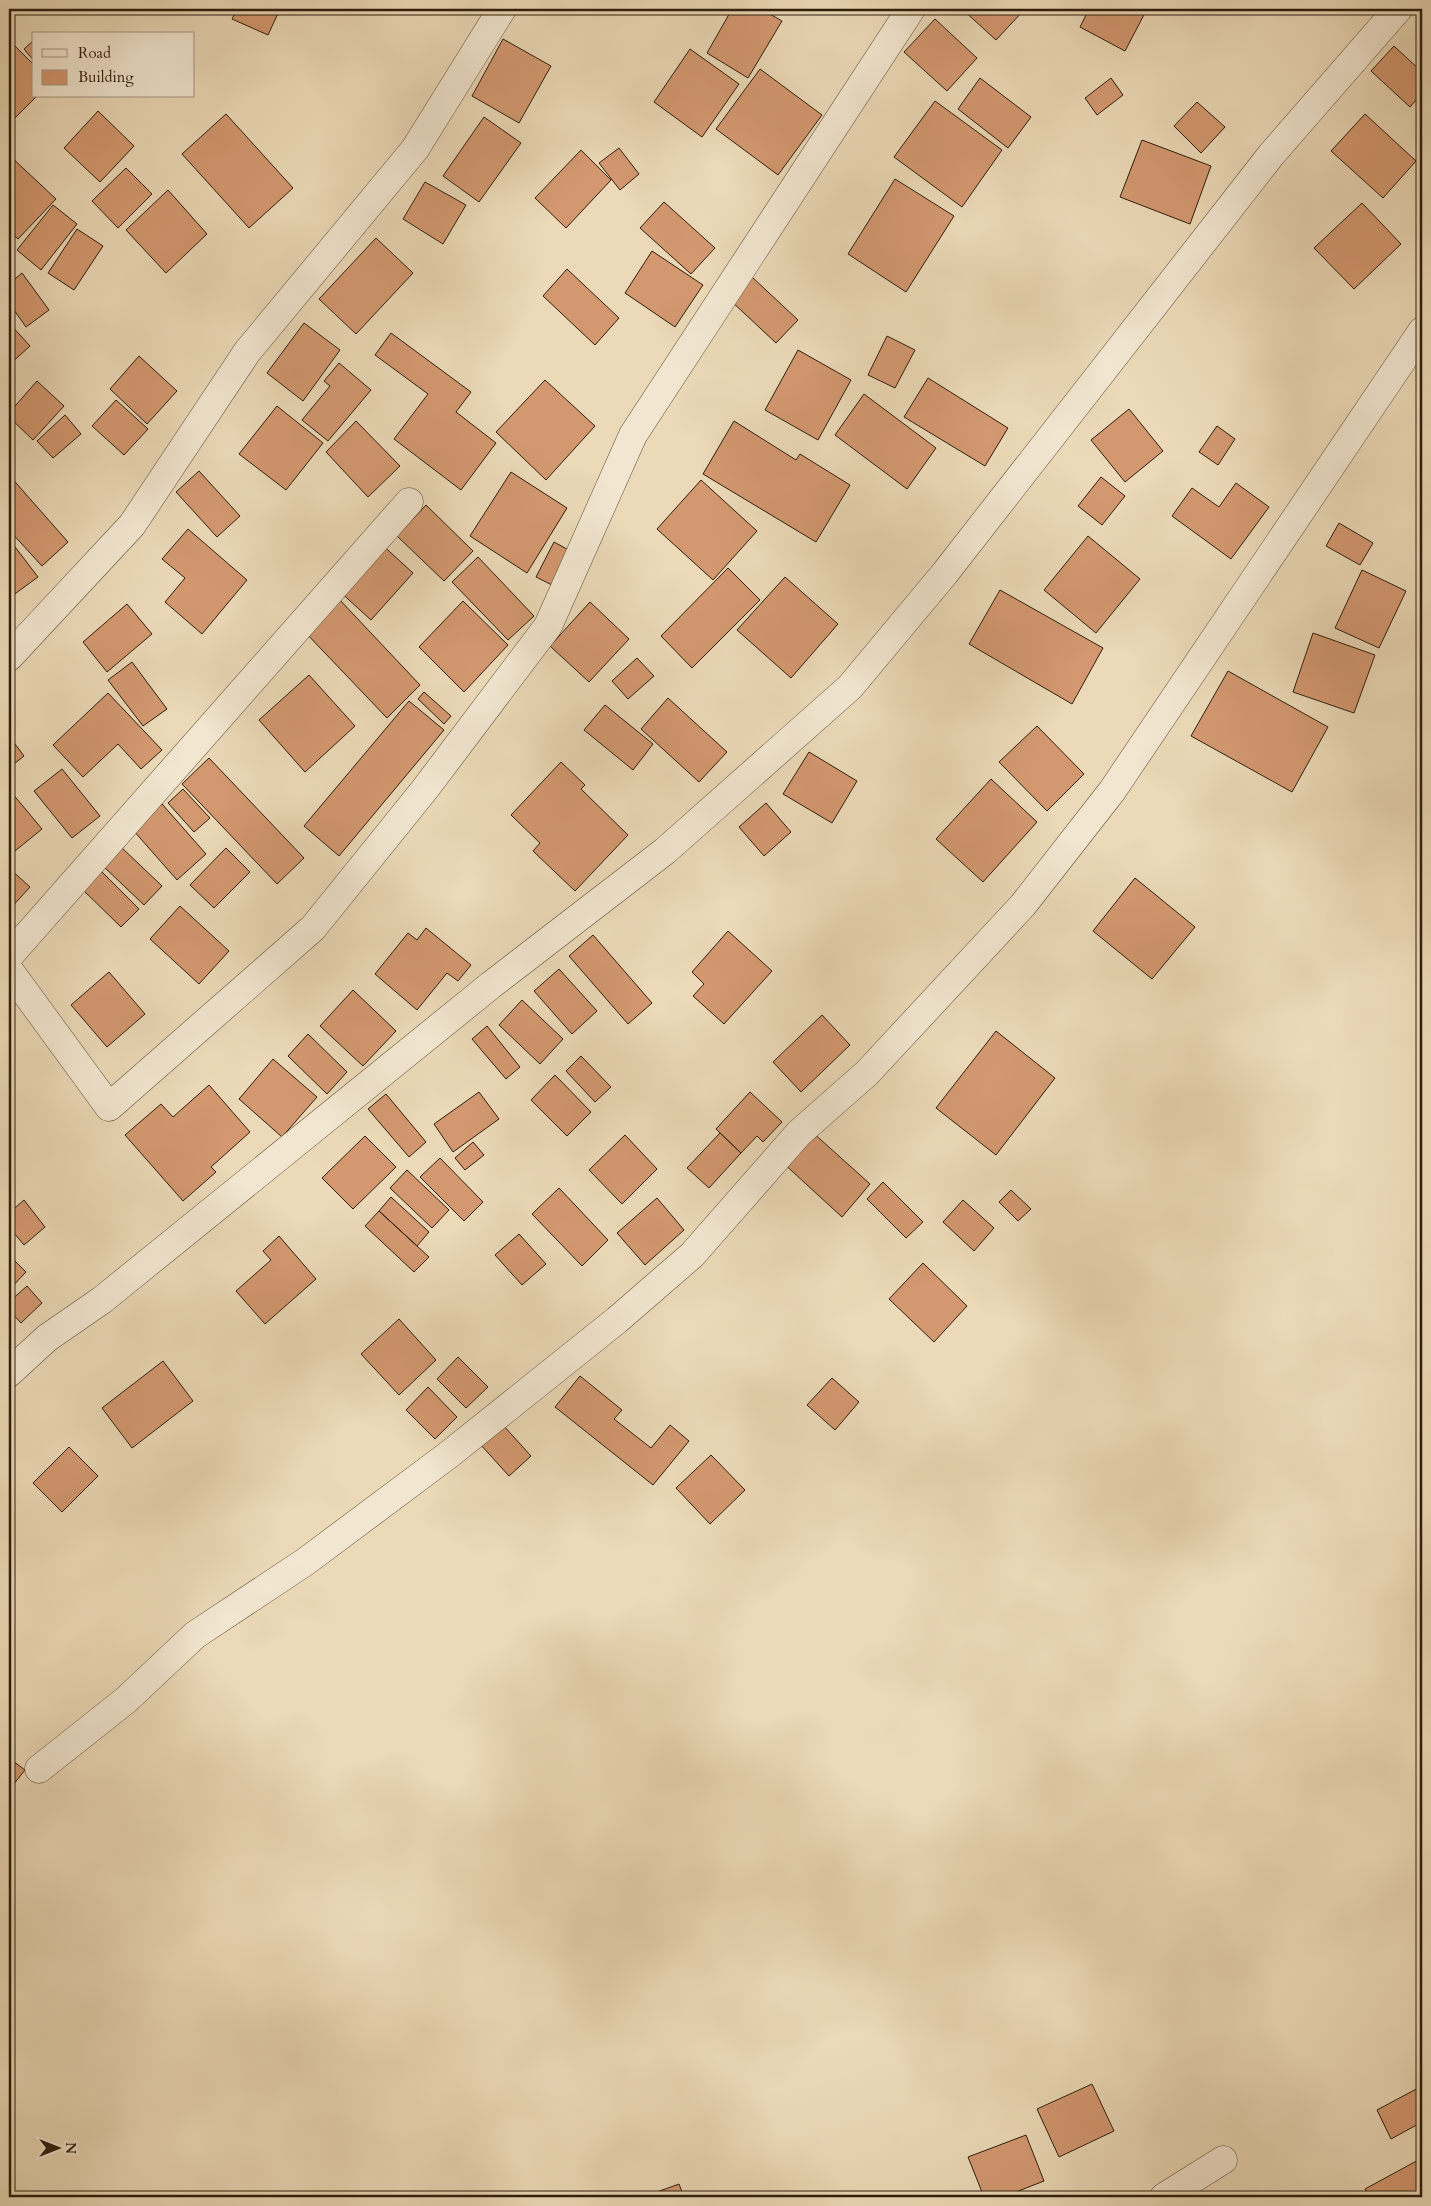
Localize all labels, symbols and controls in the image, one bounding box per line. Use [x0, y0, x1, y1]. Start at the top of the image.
legend [32, 32, 195, 98]
text: Road [78, 43, 111, 63]
text: Building [78, 67, 134, 87]
north arrow [32, 2124, 82, 2174]
text: N [61, 2142, 80, 2154]

